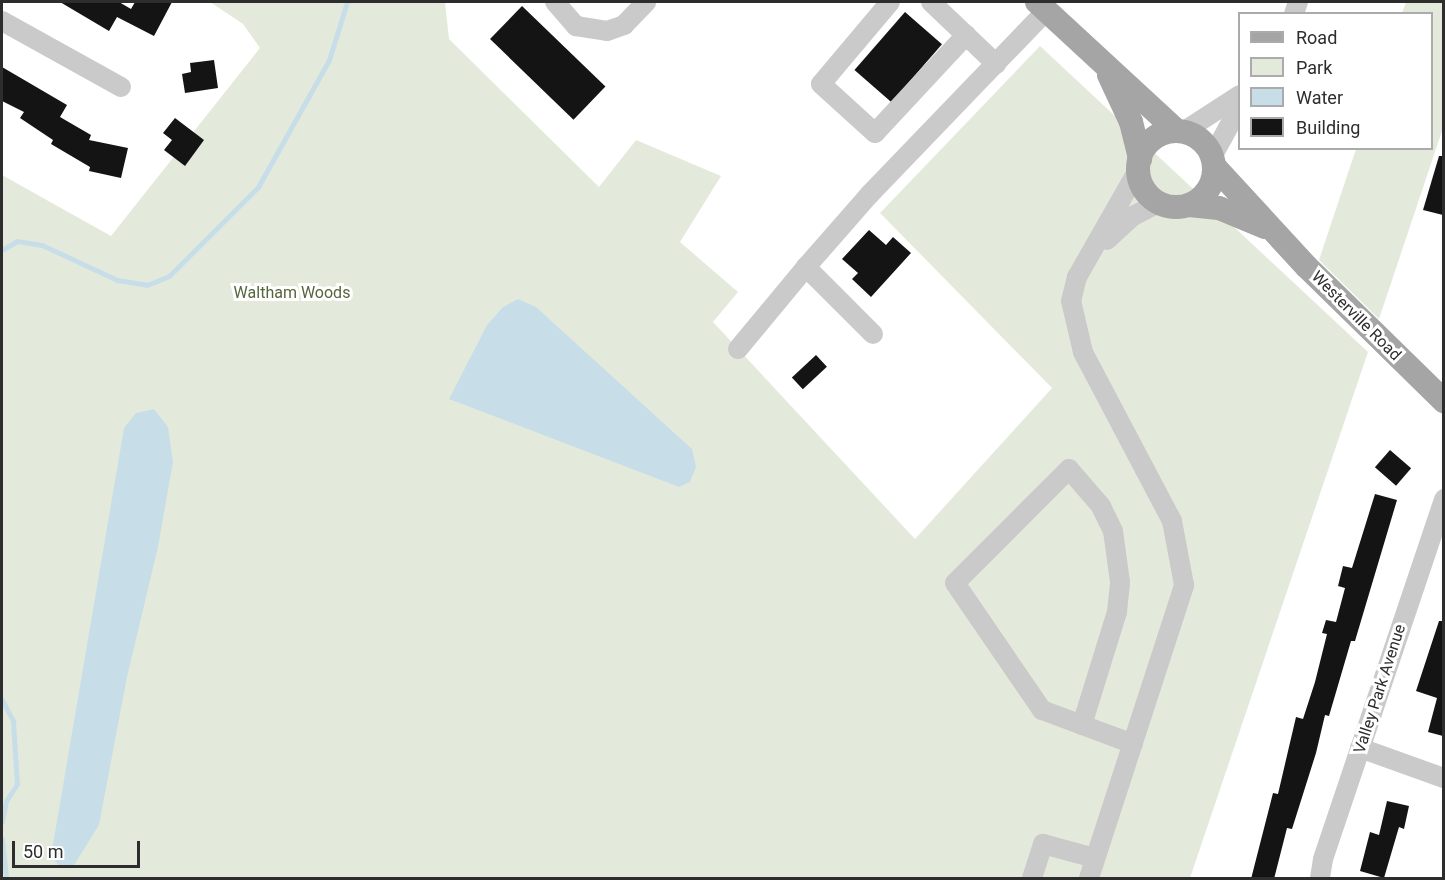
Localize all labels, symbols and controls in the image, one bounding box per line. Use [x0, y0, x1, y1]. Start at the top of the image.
legend [1238, 12, 1433, 150]
text: Road [1296, 27, 1337, 48]
text: Park [1296, 57, 1332, 78]
text: Water [1296, 87, 1343, 108]
text: Building [1296, 117, 1360, 138]
street label: Westerville Road [1307, 267, 1405, 365]
park label: Waltham Woods [234, 283, 350, 303]
street label: Valley Park Avenue [1350, 622, 1410, 756]
scale bar [15, 829, 142, 867]
text: 50 m [23, 841, 63, 862]

